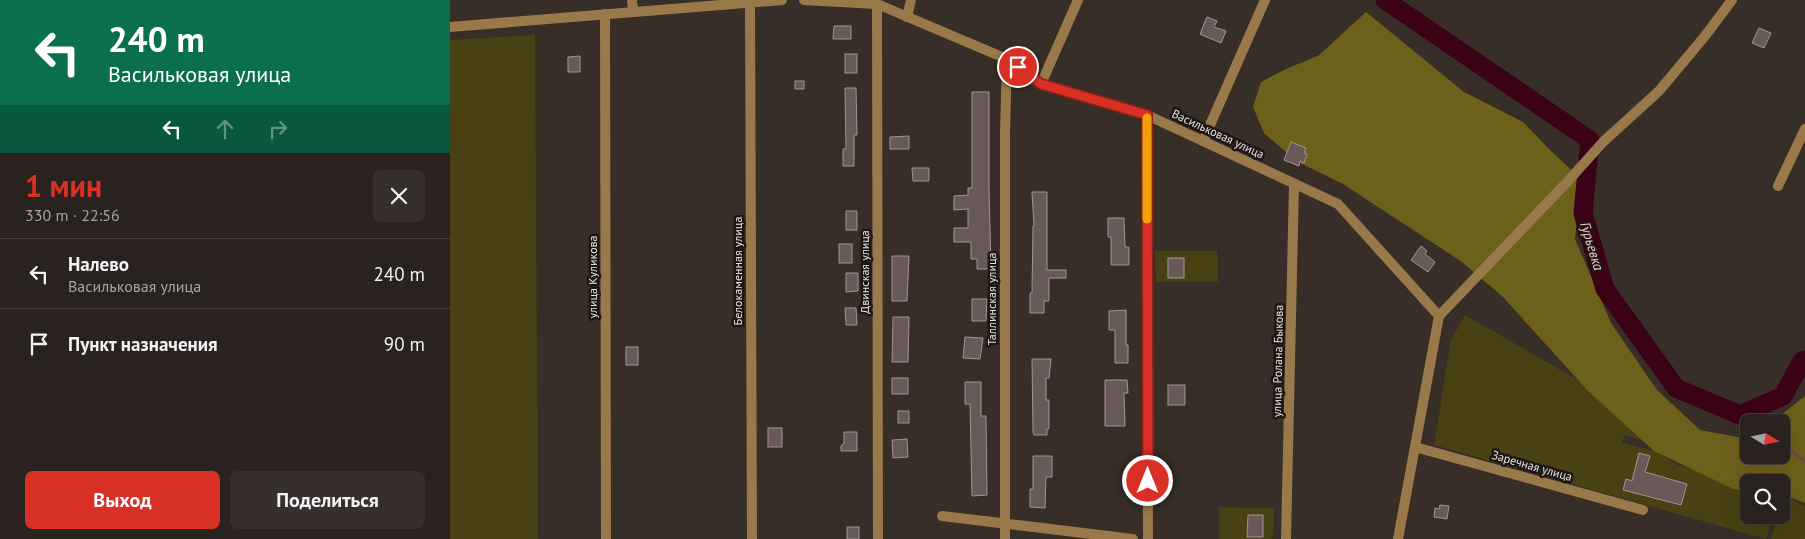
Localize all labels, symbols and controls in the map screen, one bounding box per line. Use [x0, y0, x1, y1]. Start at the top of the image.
text: 240 m [108, 16, 205, 62]
icon: left [25, 20, 90, 85]
pin [997, 46, 1039, 88]
icon: arrive [1004, 53, 1032, 81]
text: Васильковая улица [108, 60, 291, 88]
street label: Васильковая улица [1170, 106, 1267, 161]
icon: left [158, 115, 186, 143]
icon: ahead [211, 115, 239, 143]
icon: right [264, 115, 292, 143]
text: 1 мин [25, 166, 102, 205]
button: close [373, 170, 425, 222]
text: 330 m · 22:56 [25, 205, 120, 225]
street label: Белокаменная улица [730, 217, 745, 325]
water label: Гурьевка [1576, 220, 1608, 273]
street label: Двинская улица [857, 230, 872, 314]
street label: улица Куликова [585, 235, 600, 319]
text: Налево [68, 252, 129, 276]
street label: Таллинская улица [984, 252, 999, 345]
icon: left [25, 260, 53, 288]
text: 240 m [373, 262, 425, 286]
text: Васильковая улица [68, 276, 201, 296]
street label: улица Ролана Быкова [1269, 305, 1286, 417]
icon: arrive [25, 330, 53, 358]
text: Пункт назначения [68, 332, 218, 356]
text: 90 m [384, 332, 425, 356]
north arrow [1740, 414, 1790, 464]
map controls [1740, 414, 1790, 524]
street label: Заречная улица [1490, 447, 1574, 484]
position arrow [1121, 454, 1173, 506]
button: Выход [25, 471, 220, 529]
button: Поделиться [230, 471, 425, 529]
button: search [1740, 474, 1790, 524]

